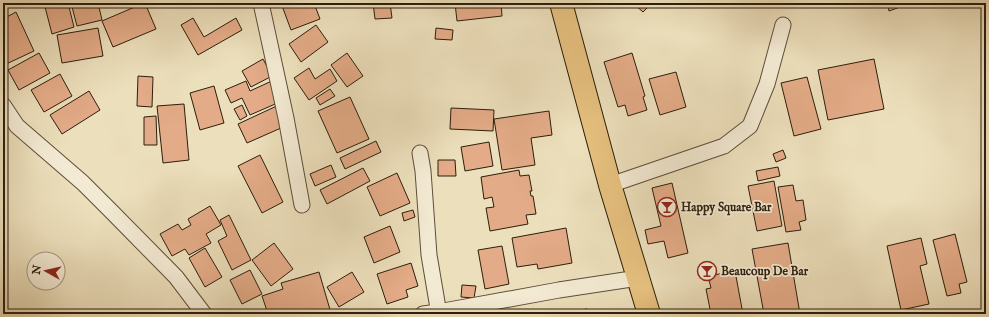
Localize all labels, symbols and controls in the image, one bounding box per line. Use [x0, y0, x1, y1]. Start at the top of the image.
bar icon: Happy Square Bar [656, 196, 678, 218]
place label: Happy Square Bar [681, 200, 772, 216]
north arrow [26, 251, 66, 291]
bar icon: Beaucoup De Bar [696, 260, 718, 282]
text: N [29, 264, 45, 276]
place label: Beaucoup De Bar [721, 264, 809, 280]

